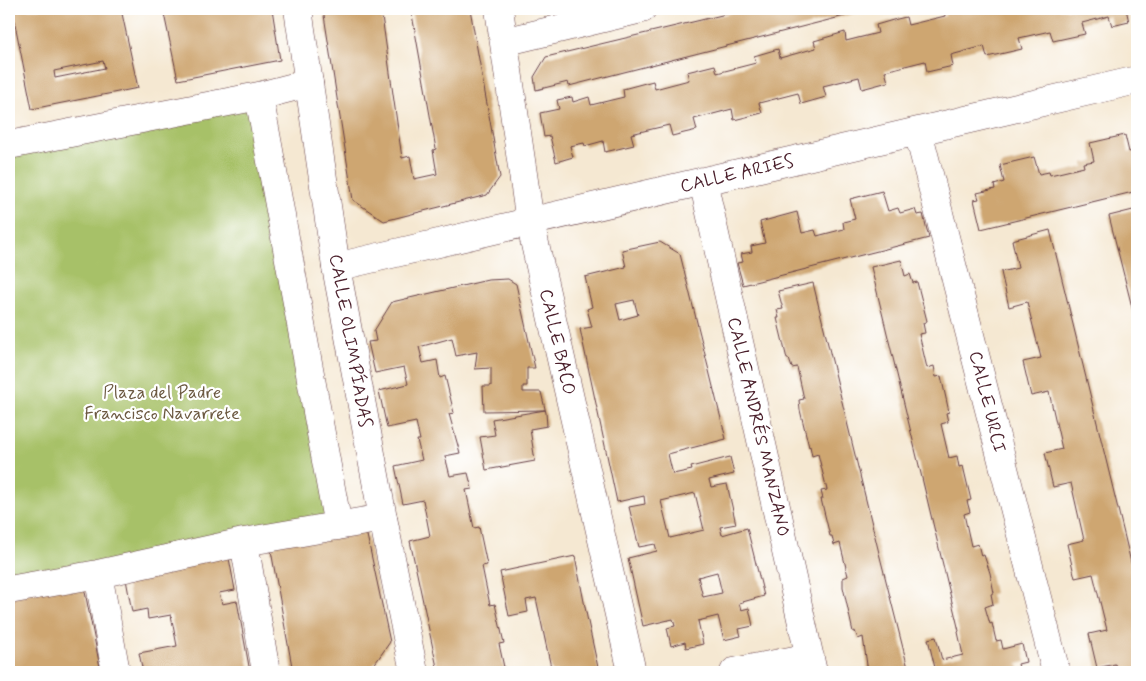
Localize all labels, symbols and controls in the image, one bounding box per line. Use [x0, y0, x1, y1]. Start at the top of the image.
street label: CALLE ARIES [678, 149, 796, 199]
street label: CALLE OLIMPÍADAS [323, 252, 377, 430]
street label: CALLE BACO [533, 287, 581, 397]
street label: CALLE ANDRÉS MANZANO [721, 315, 795, 539]
street label: CALLE URCI [963, 349, 1011, 455]
park label: Plaza del Padre Francisco Navarrete [84, 381, 240, 426]

